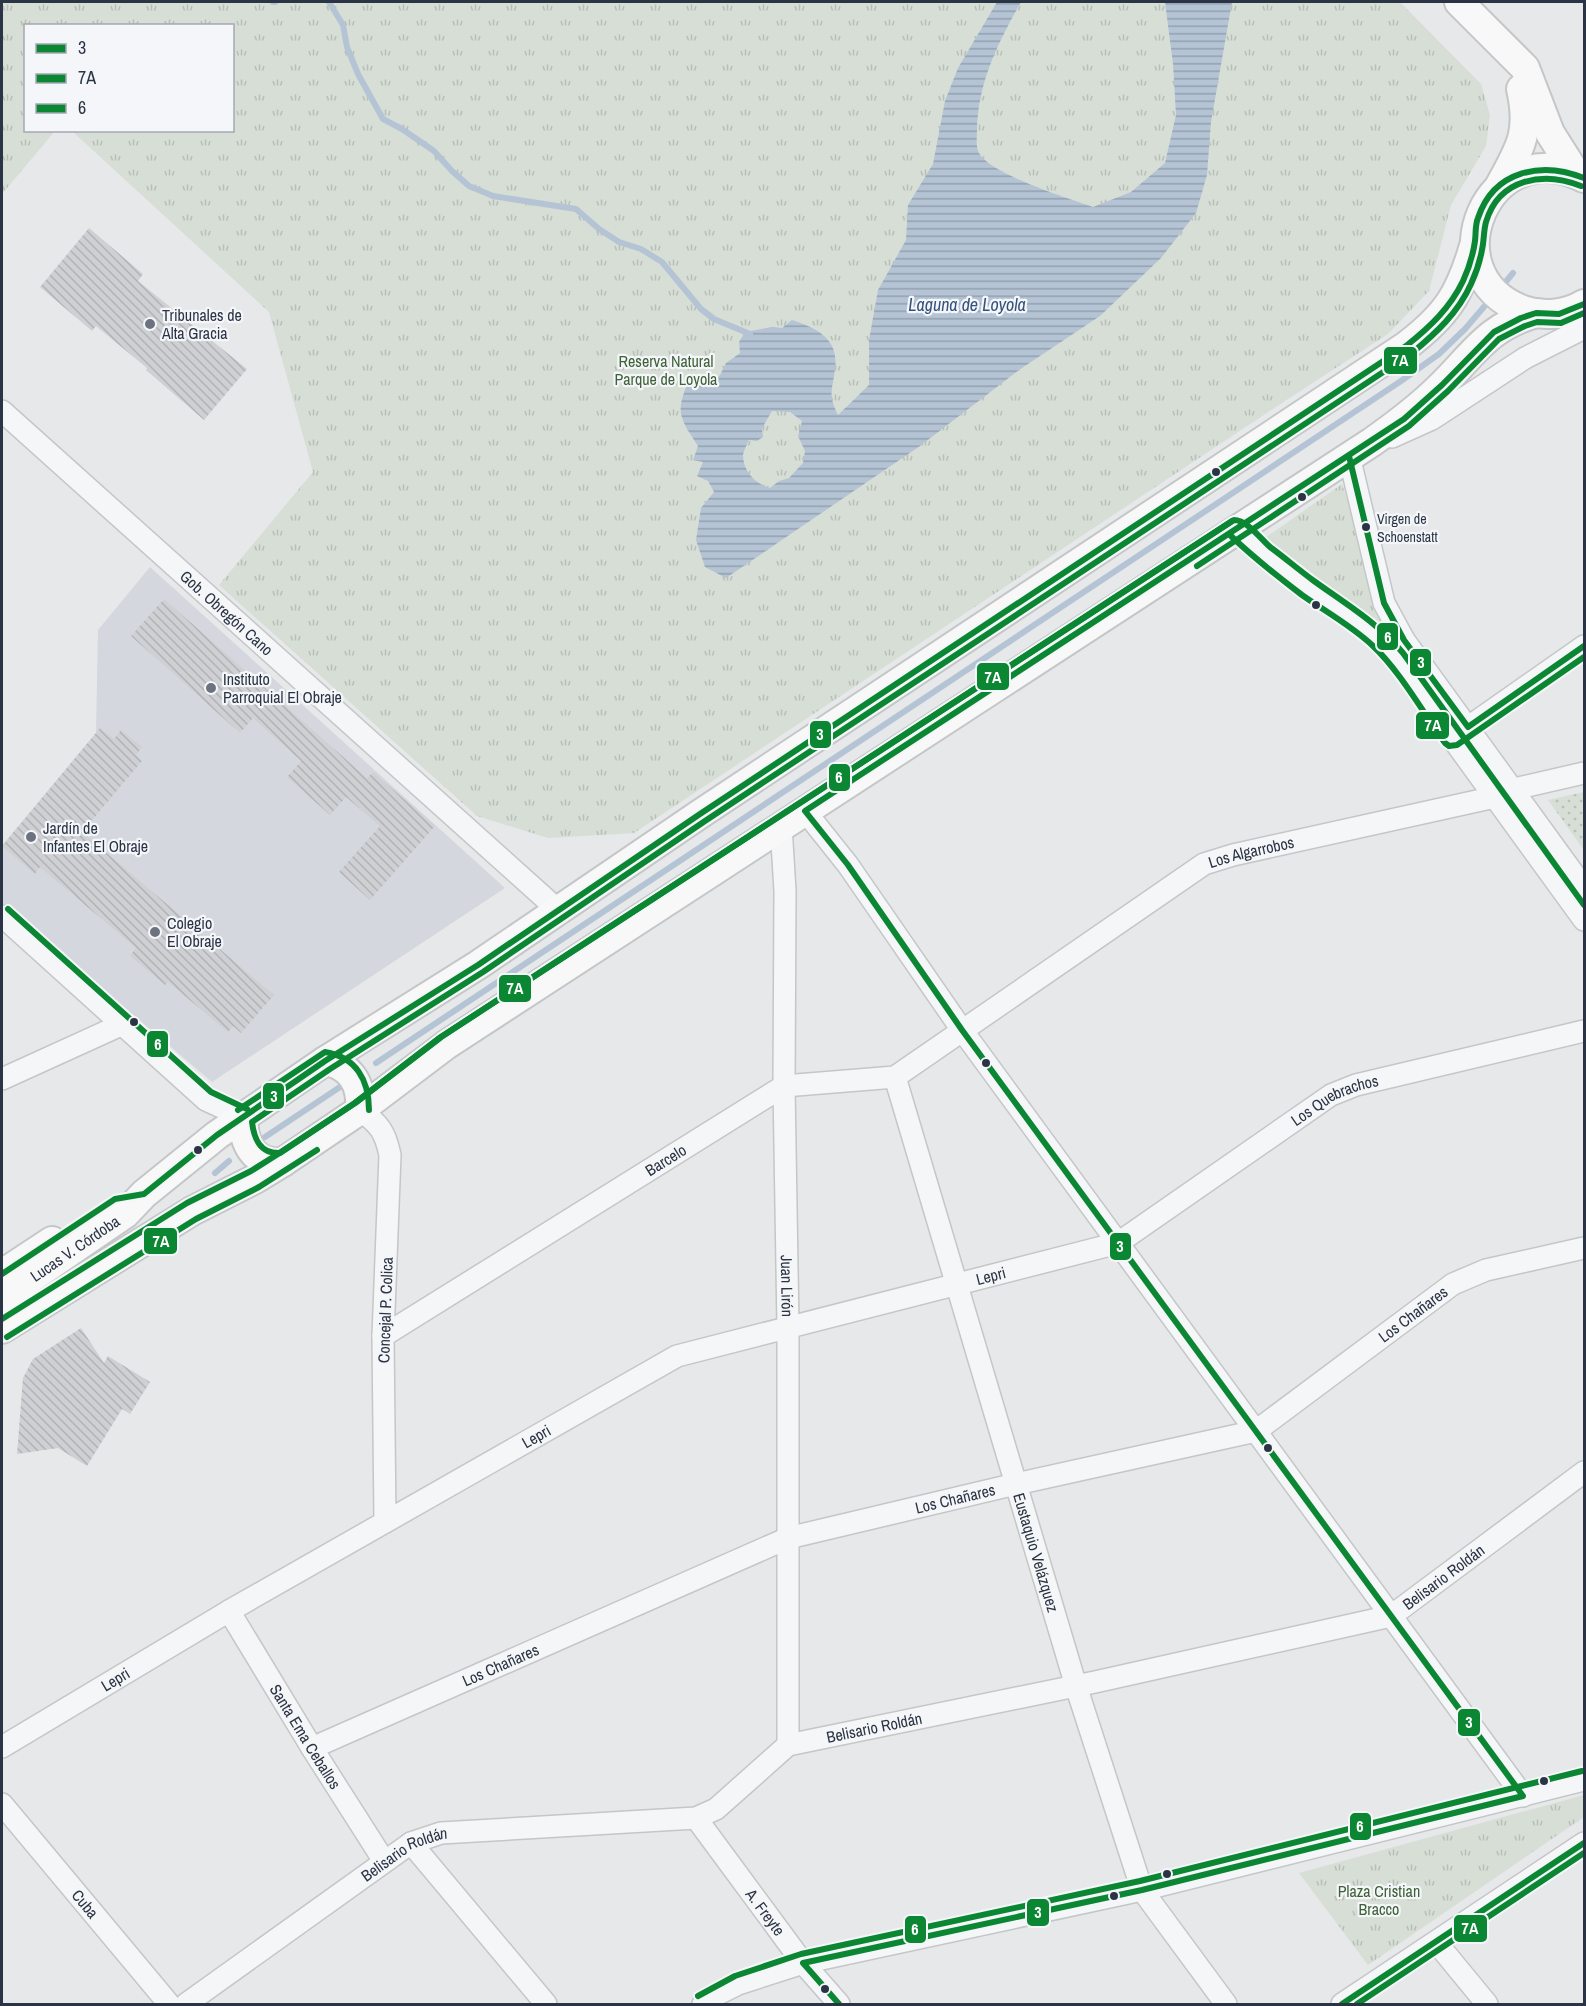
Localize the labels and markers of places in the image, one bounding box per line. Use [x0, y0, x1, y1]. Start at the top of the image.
place label: Tribunales de Alta Gracia [161, 304, 242, 344]
marker: Tribunales de Alta Gracia [143, 317, 157, 331]
unlabelled marker [1210, 466, 1222, 478]
unlabelled marker [1296, 491, 1308, 503]
place label: Virgen de Schoenstatt [1377, 510, 1438, 546]
marker: Virgen de Schoenstatt [1360, 521, 1372, 533]
unlabelled marker [1310, 599, 1322, 611]
place label: Instituto Parroquial El Obraje [223, 668, 342, 708]
marker: Instituto Parroquial El Obraje [204, 681, 218, 695]
place label: Jardín de Infantes El Obraje [43, 817, 148, 857]
marker: Jardín de Infantes El Obraje [24, 830, 38, 844]
place label: Colegio El Obraje [167, 912, 222, 952]
marker: Colegio El Obraje [148, 925, 162, 939]
unlabelled marker [128, 1016, 140, 1028]
unlabelled marker [980, 1057, 992, 1069]
unlabelled marker [192, 1144, 204, 1156]
unlabelled marker [1262, 1442, 1274, 1454]
unlabelled marker [1538, 1775, 1550, 1787]
unlabelled marker [1161, 1868, 1173, 1880]
unlabelled marker [1108, 1890, 1120, 1902]
unlabelled marker [819, 1983, 831, 1995]

